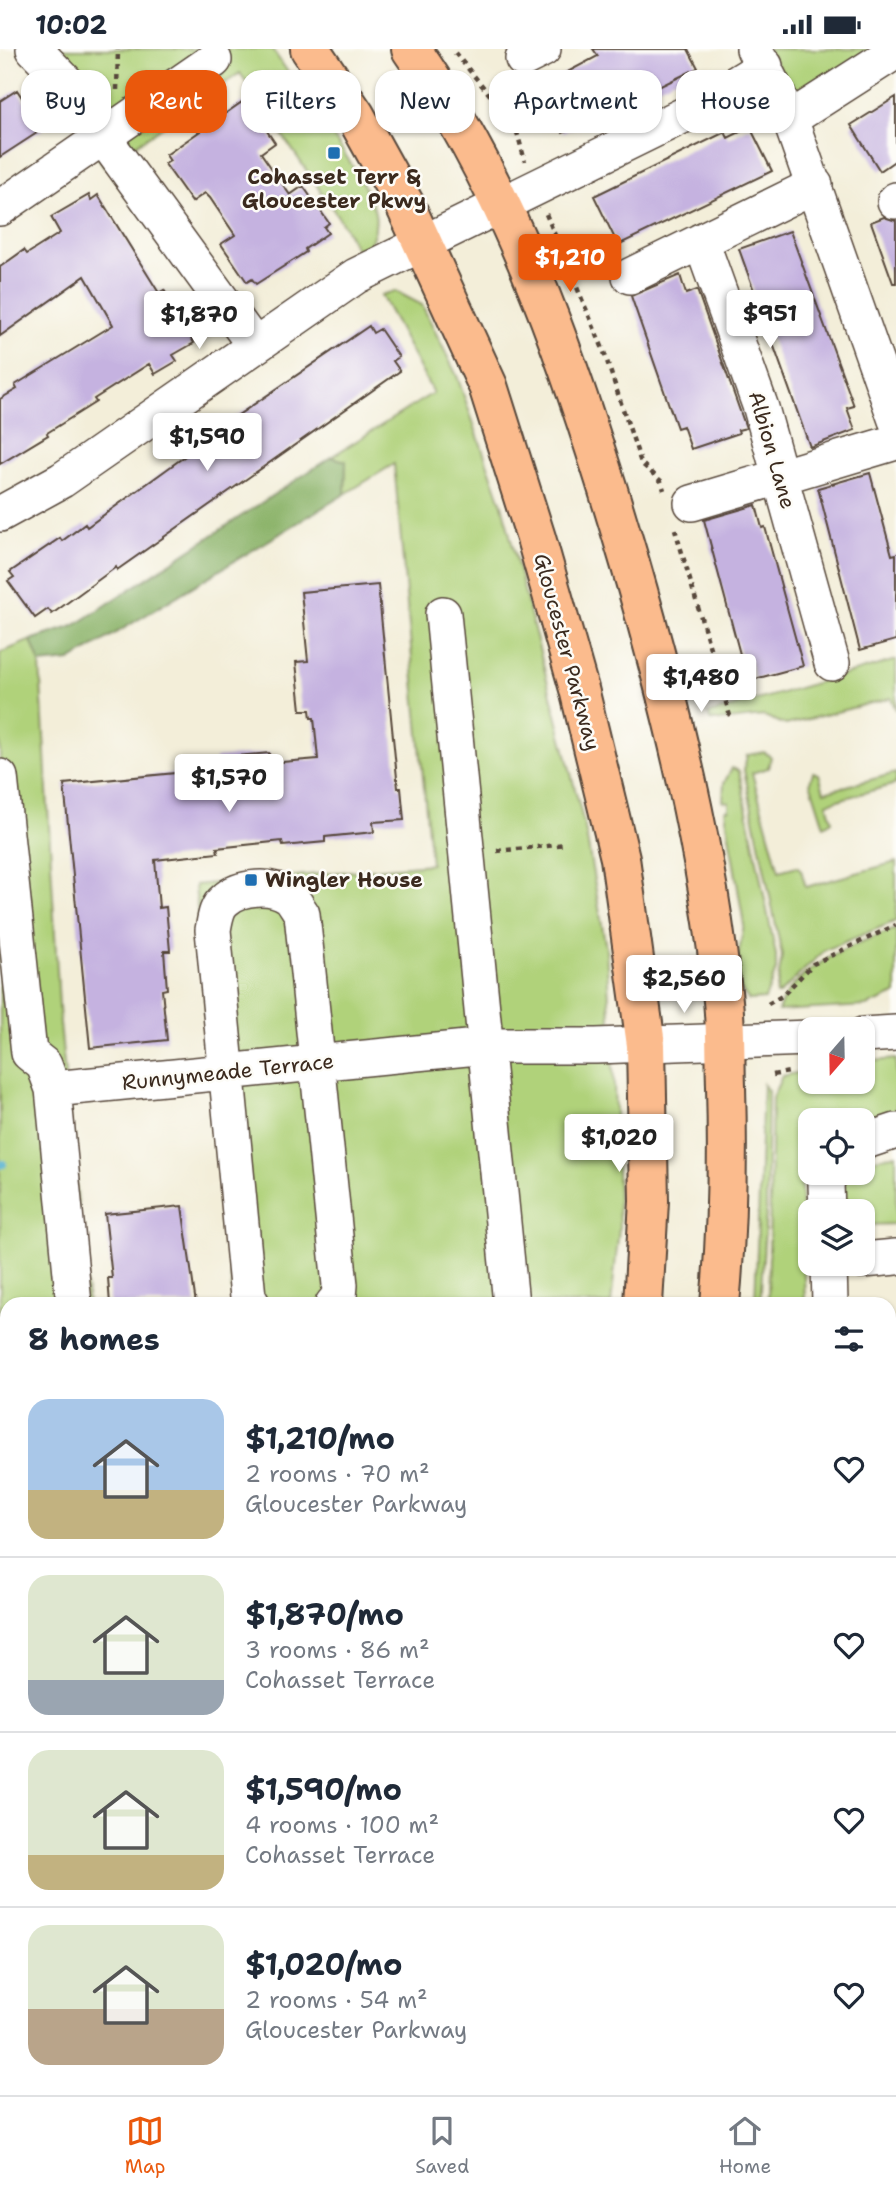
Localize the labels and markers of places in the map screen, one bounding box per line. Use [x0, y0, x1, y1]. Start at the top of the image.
marker: Cohasset Terr & Gloucester Pkwy [326, 145, 342, 161]
place label: Cohasset Terr & Gloucester Pkwy [242, 163, 426, 215]
pin: $1,210 [513, 235, 627, 294]
pin: $951 [729, 291, 811, 350]
pin: $1,870 [142, 292, 256, 351]
pin: $1,590 [150, 413, 264, 473]
pin: $1,480 [644, 655, 758, 714]
pin: $1,570 [172, 755, 286, 814]
place label: Wingler House [265, 866, 423, 894]
marker: Wingler House [243, 872, 259, 888]
pin: $2,560 [627, 955, 741, 1015]
pin: $1,020 [562, 1115, 676, 1174]

